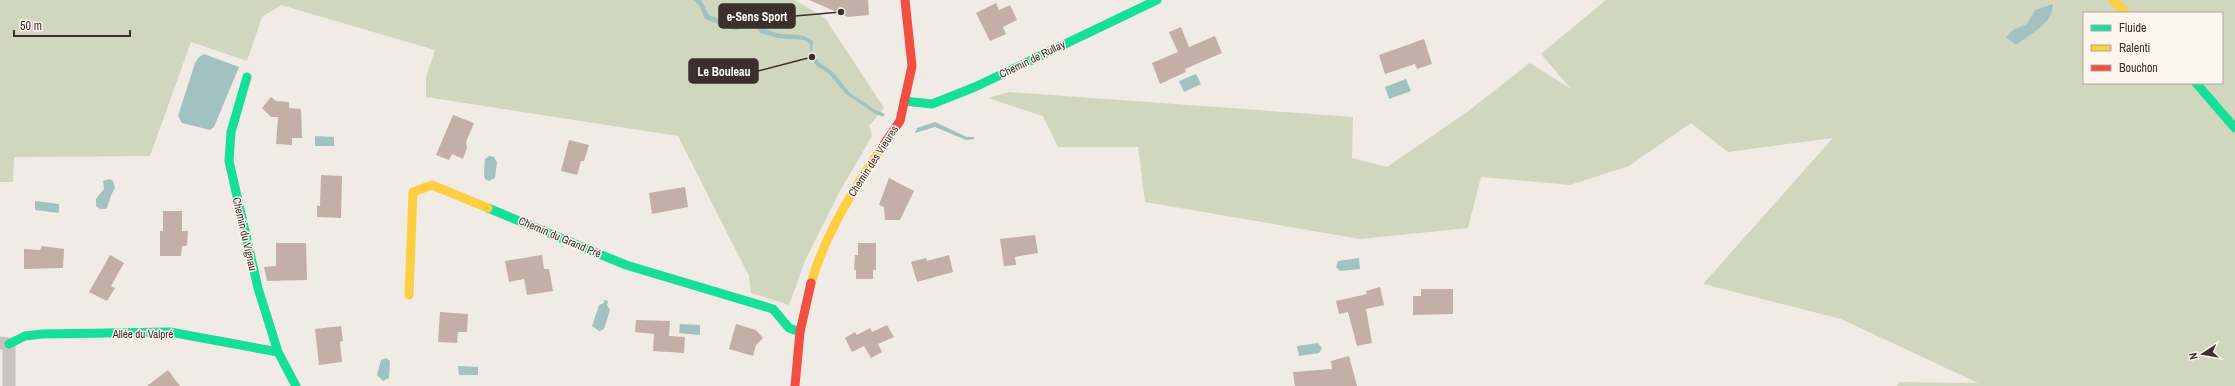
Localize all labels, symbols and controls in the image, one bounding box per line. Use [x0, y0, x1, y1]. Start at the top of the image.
callout: e-Sens Sport [719, 4, 795, 28]
text: e-Sens Sport [727, 9, 788, 25]
scale bar [14, 12, 130, 38]
legend [2083, 12, 2223, 84]
text: 50 m [20, 18, 42, 34]
text: Fluide [2119, 20, 2146, 36]
street label: Chemin de Rullay [997, 37, 1068, 81]
text: Ralenti [2119, 40, 2150, 56]
callout: Le Bouleau [689, 59, 758, 83]
text: Bouchon [2119, 60, 2158, 76]
text: Le Bouleau [697, 64, 751, 80]
street label: Chemin des Vieures [845, 122, 901, 199]
street label: Chemin du Vignau [230, 196, 260, 272]
street label: Chemin du Grand Pré [517, 213, 603, 261]
street label: Allée du Valpré [112, 327, 173, 341]
north arrow [2183, 334, 2223, 374]
text: N [2186, 351, 2201, 361]

